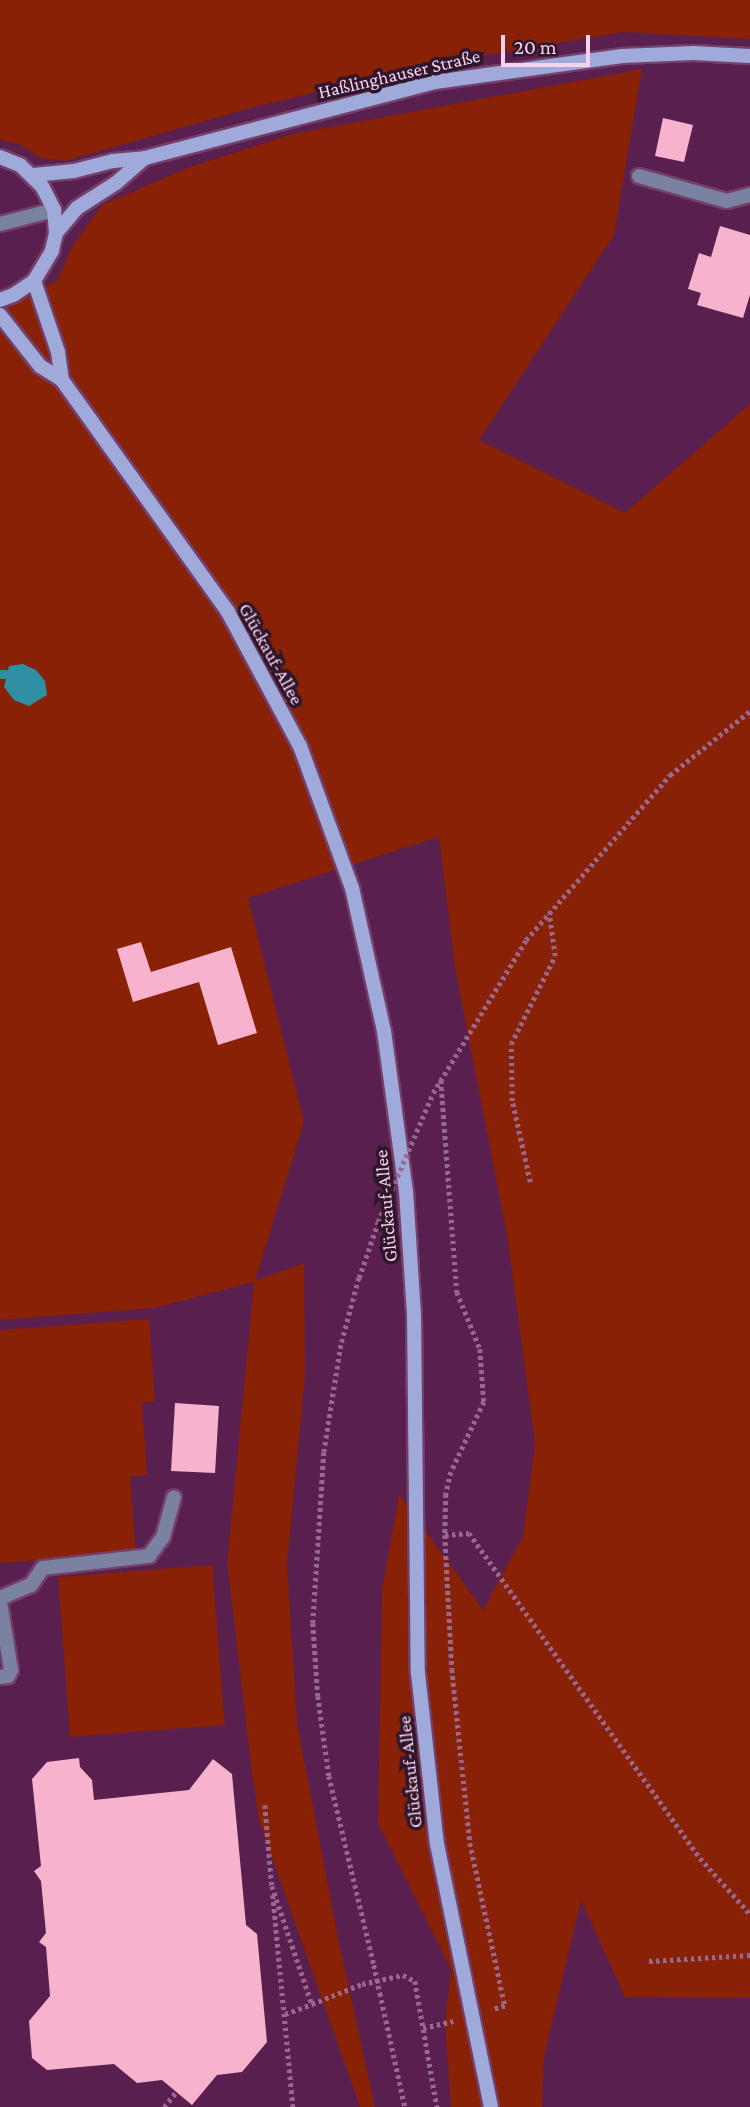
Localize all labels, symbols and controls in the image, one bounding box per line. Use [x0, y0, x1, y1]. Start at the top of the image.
scale bar [505, 21, 594, 65]
text: 20 m [514, 35, 557, 59]
street label: Haßlinghauser Straße [316, 44, 482, 104]
street label: Glückauf-Allee [234, 599, 308, 709]
street label: Glückauf-Allee [370, 1149, 402, 1263]
street label: Glückauf-Allee [393, 1715, 427, 1829]

